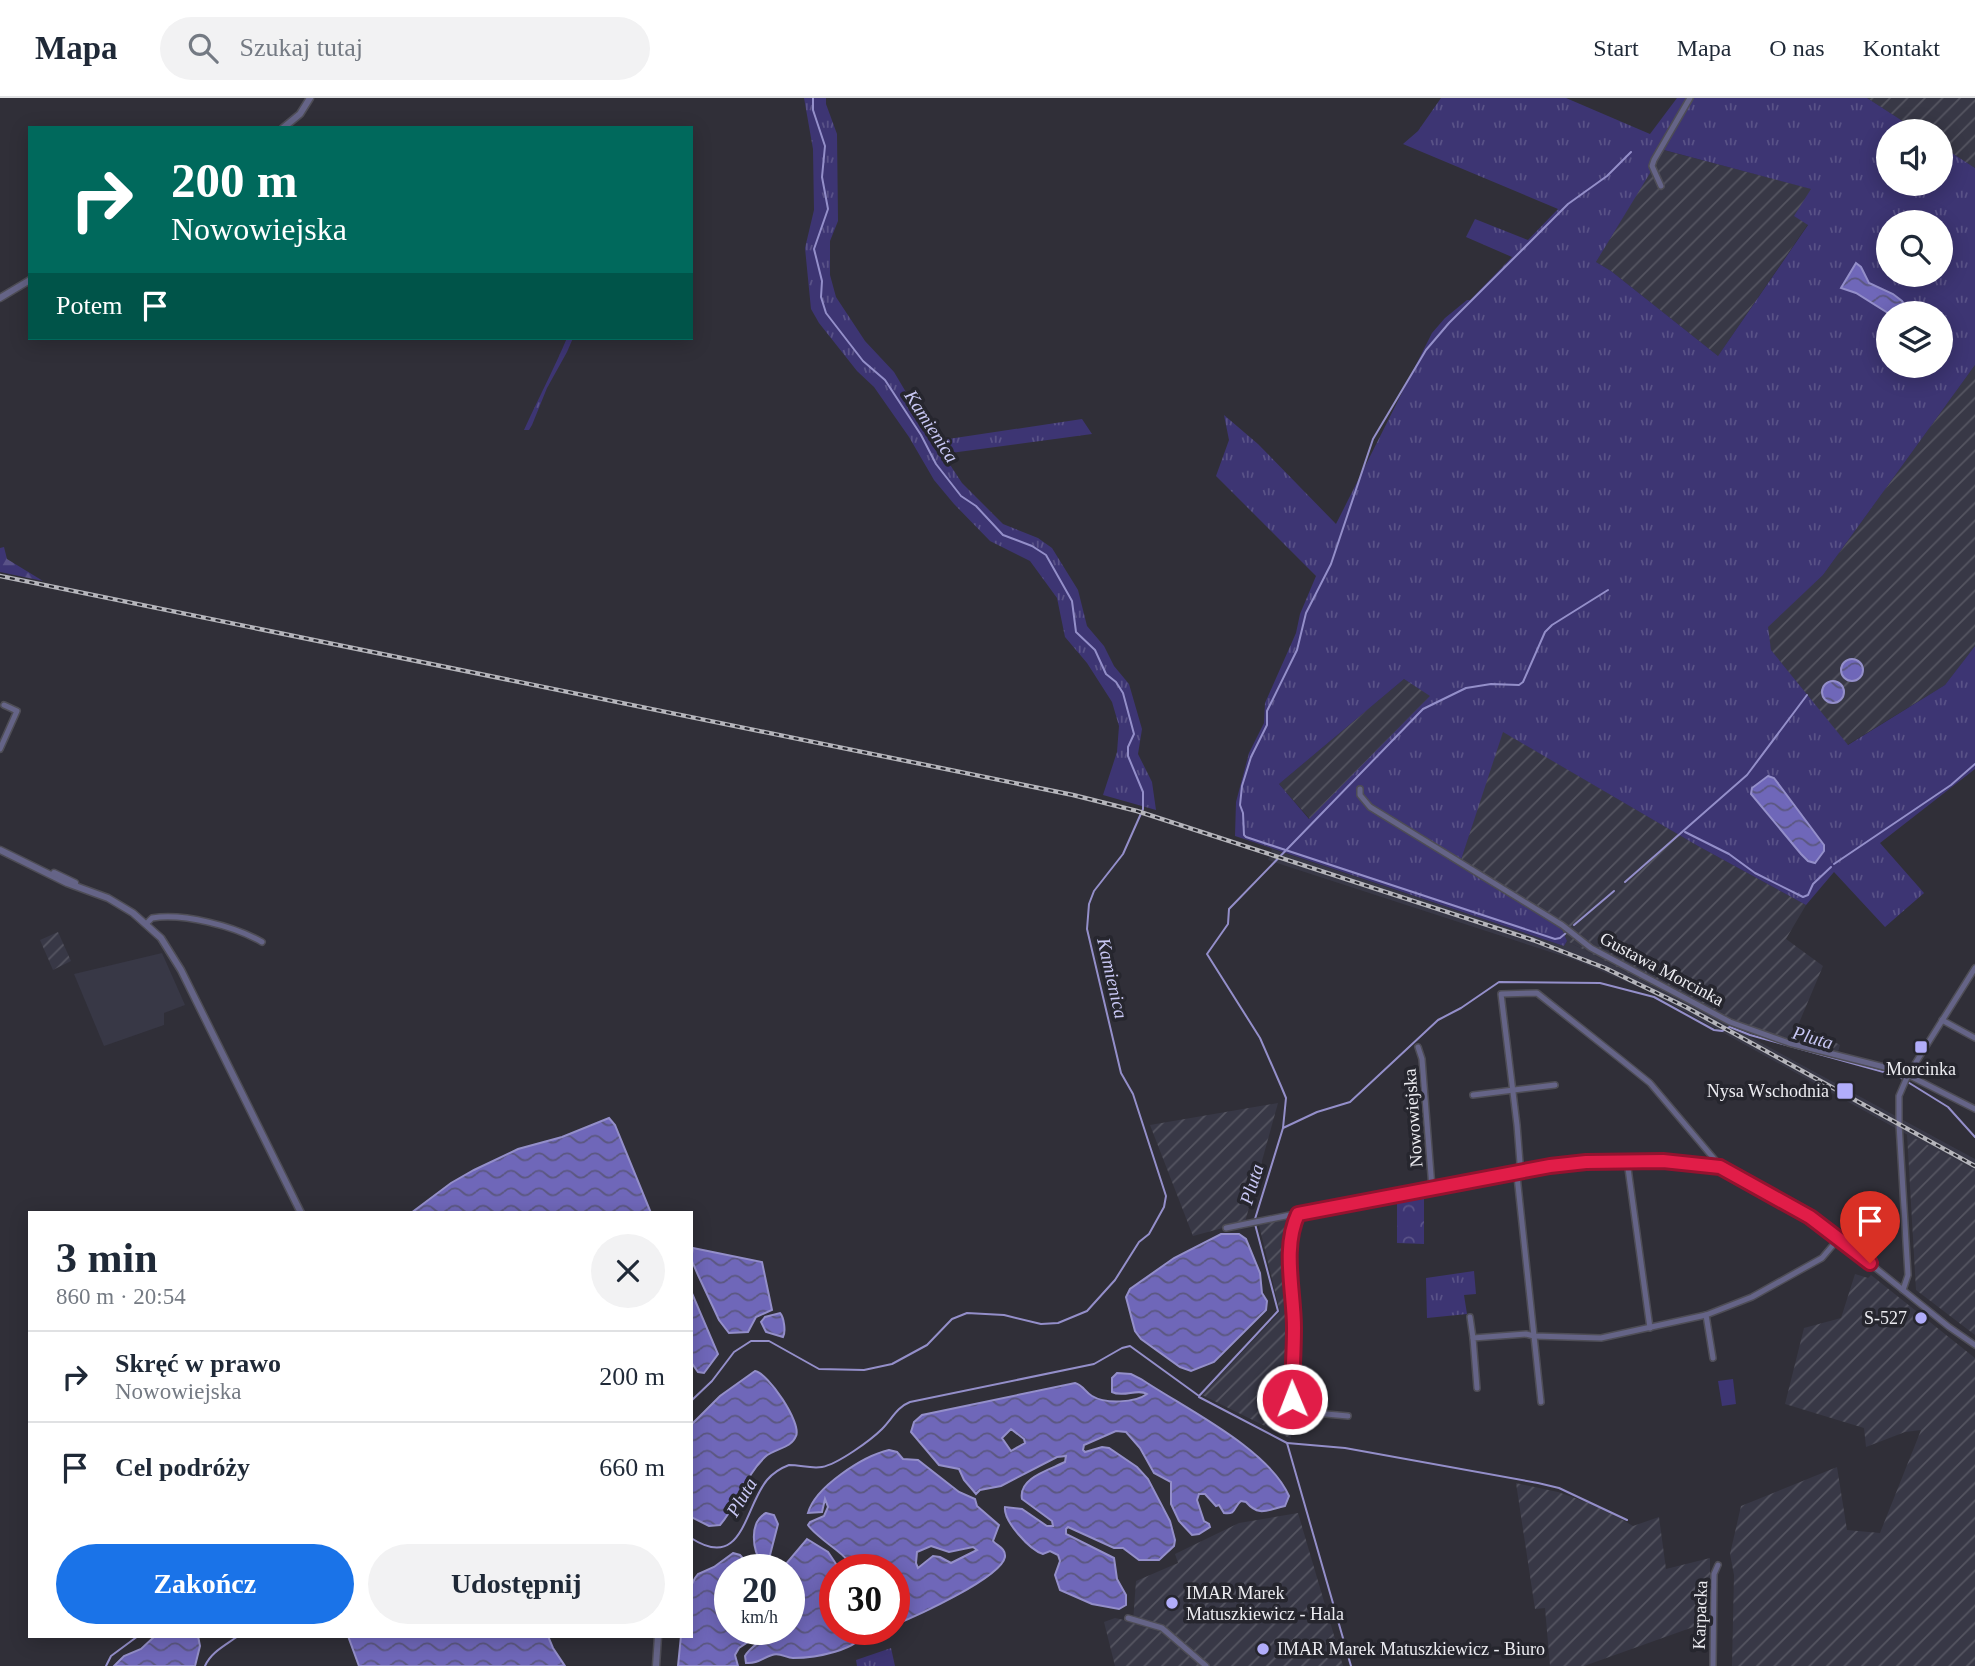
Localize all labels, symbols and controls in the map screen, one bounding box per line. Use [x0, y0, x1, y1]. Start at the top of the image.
search box [160, 17, 650, 80]
icon: search [184, 29, 222, 67]
text: Mapa [35, 30, 118, 66]
text: Szukaj tutaj [240, 33, 363, 62]
text: Start [1593, 35, 1639, 61]
text: Mapa [1677, 35, 1731, 61]
text: O nas [1769, 35, 1825, 61]
text: Kontakt [1863, 35, 1940, 61]
map controls [1876, 119, 1953, 378]
button: sound [1876, 119, 1953, 196]
text: 200 m [171, 153, 298, 208]
icon: right [56, 154, 147, 245]
button: search [1876, 210, 1953, 287]
text: Nowowiejska [171, 211, 347, 247]
icon: arrive [136, 287, 174, 325]
text: Potem [56, 291, 122, 320]
button: layers [1876, 301, 1953, 378]
water label: Kamienica [900, 385, 963, 467]
street label: Gustawa Morcinka [1597, 928, 1727, 1010]
water label: Kamienica [1093, 935, 1132, 1021]
water label: Pluta [1789, 1021, 1836, 1053]
marker: Morcinka [1913, 1039, 1929, 1055]
place label: Morcinka [1886, 1059, 1956, 1079]
street label: Nowowiejska [1400, 1068, 1426, 1168]
place label: Nysa Wschodnia [1707, 1081, 1829, 1101]
marker: Nysa Wschodnia [1835, 1081, 1855, 1101]
water label: Pluta [1235, 1161, 1268, 1208]
pin [1840, 1191, 1900, 1263]
icon: arrive [1851, 1202, 1889, 1240]
button: close [591, 1234, 665, 1308]
text: 3 min [56, 1235, 158, 1281]
text: 860 m · 20:54 [56, 1284, 186, 1309]
place label: S-527 [1864, 1308, 1907, 1328]
marker: S-527 [1913, 1310, 1929, 1326]
text: Skręć w prawo [115, 1349, 281, 1378]
icon: right [56, 1358, 94, 1396]
text: 200 m [599, 1362, 665, 1391]
position arrow [1255, 1362, 1329, 1436]
text: Nowowiejska [115, 1379, 241, 1404]
icon: arrive [56, 1449, 94, 1487]
text: Cel podróży [115, 1453, 250, 1482]
text: 660 m [599, 1453, 665, 1482]
water label: Pluta [721, 1474, 761, 1521]
button: Zakończ [56, 1544, 354, 1624]
button: Udostępnij [368, 1544, 665, 1624]
speed limit sign: 30 [819, 1554, 910, 1645]
text: 20 [742, 1571, 777, 1610]
street label: Karpacka [1689, 1580, 1711, 1650]
place label: IMAR Marek Matuszkiewicz - Hala [1186, 1583, 1344, 1624]
marker: IMAR Marek Matuszkiewicz - Hala [1164, 1595, 1180, 1611]
text: km/h [741, 1607, 778, 1627]
place label: IMAR Marek Matuszkiewicz - Biuro [1277, 1639, 1545, 1659]
marker: IMAR Marek Matuszkiewicz - Biuro [1255, 1641, 1271, 1657]

